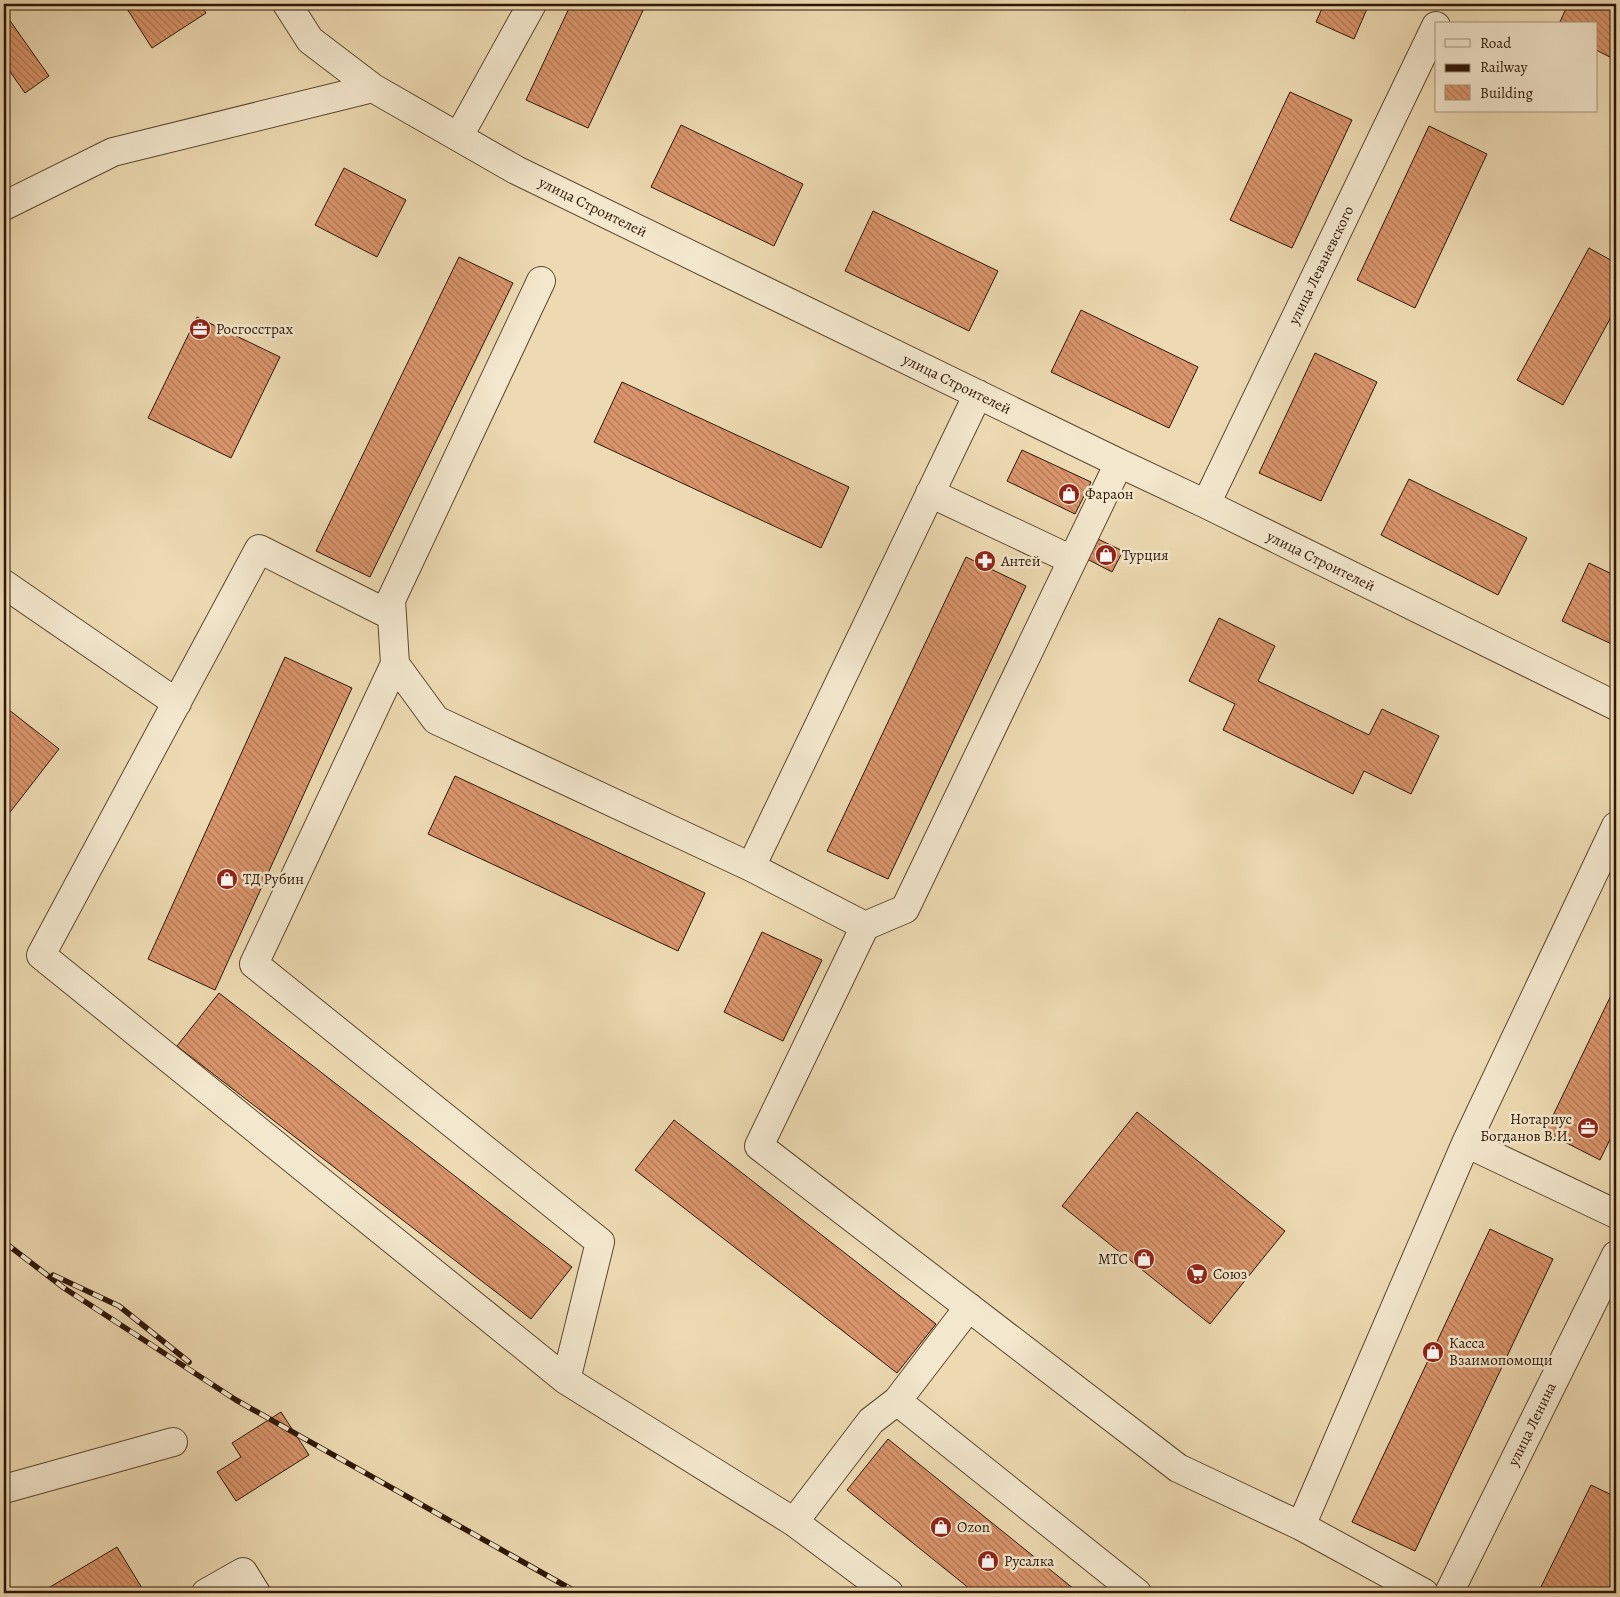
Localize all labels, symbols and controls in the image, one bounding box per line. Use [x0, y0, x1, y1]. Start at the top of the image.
legend [1435, 22, 1598, 112]
text: Road [1480, 33, 1512, 53]
text: Railway [1480, 57, 1528, 77]
text: Building [1480, 83, 1533, 103]
street label: улица Строителей [535, 172, 651, 242]
street label: улица Леваневского [1283, 202, 1358, 329]
office icon: Росгосстрах [188, 317, 212, 341]
place label: Росгосстрах [216, 319, 294, 339]
street label: улица Строителей [899, 349, 1015, 419]
shop icon: Фараон [1057, 482, 1081, 506]
place label: Фараон [1085, 484, 1134, 504]
street label: улица Строителей [1263, 526, 1379, 596]
shop icon: Турция [1094, 543, 1118, 567]
place label: Турция [1122, 545, 1169, 565]
pharmacy icon: Антей [973, 549, 997, 573]
place label: Антей [1000, 551, 1041, 571]
shop icon: ТД Рубин [215, 867, 239, 891]
place label: ТД Рубин [243, 869, 304, 889]
place label: Нотариус Богданов В.И. [1480, 1109, 1572, 1146]
office icon: Нотариус Богданов В.И. [1576, 1116, 1600, 1140]
shop icon: МТС [1132, 1247, 1156, 1271]
place label: МТС [1098, 1249, 1128, 1269]
supermarket icon: Союз [1185, 1262, 1209, 1286]
place label: Союз [1213, 1264, 1247, 1284]
place label: Касса Взаимопомощи [1449, 1333, 1553, 1370]
shop icon: Касса Взаимопомощи [1421, 1340, 1445, 1364]
street label: улица Ленина [1503, 1379, 1561, 1470]
shop icon: Ozon [929, 1515, 953, 1539]
place label: Ozon [957, 1517, 990, 1537]
shop icon: Русалка [976, 1549, 1000, 1573]
place label: Русалка [1004, 1551, 1054, 1571]

